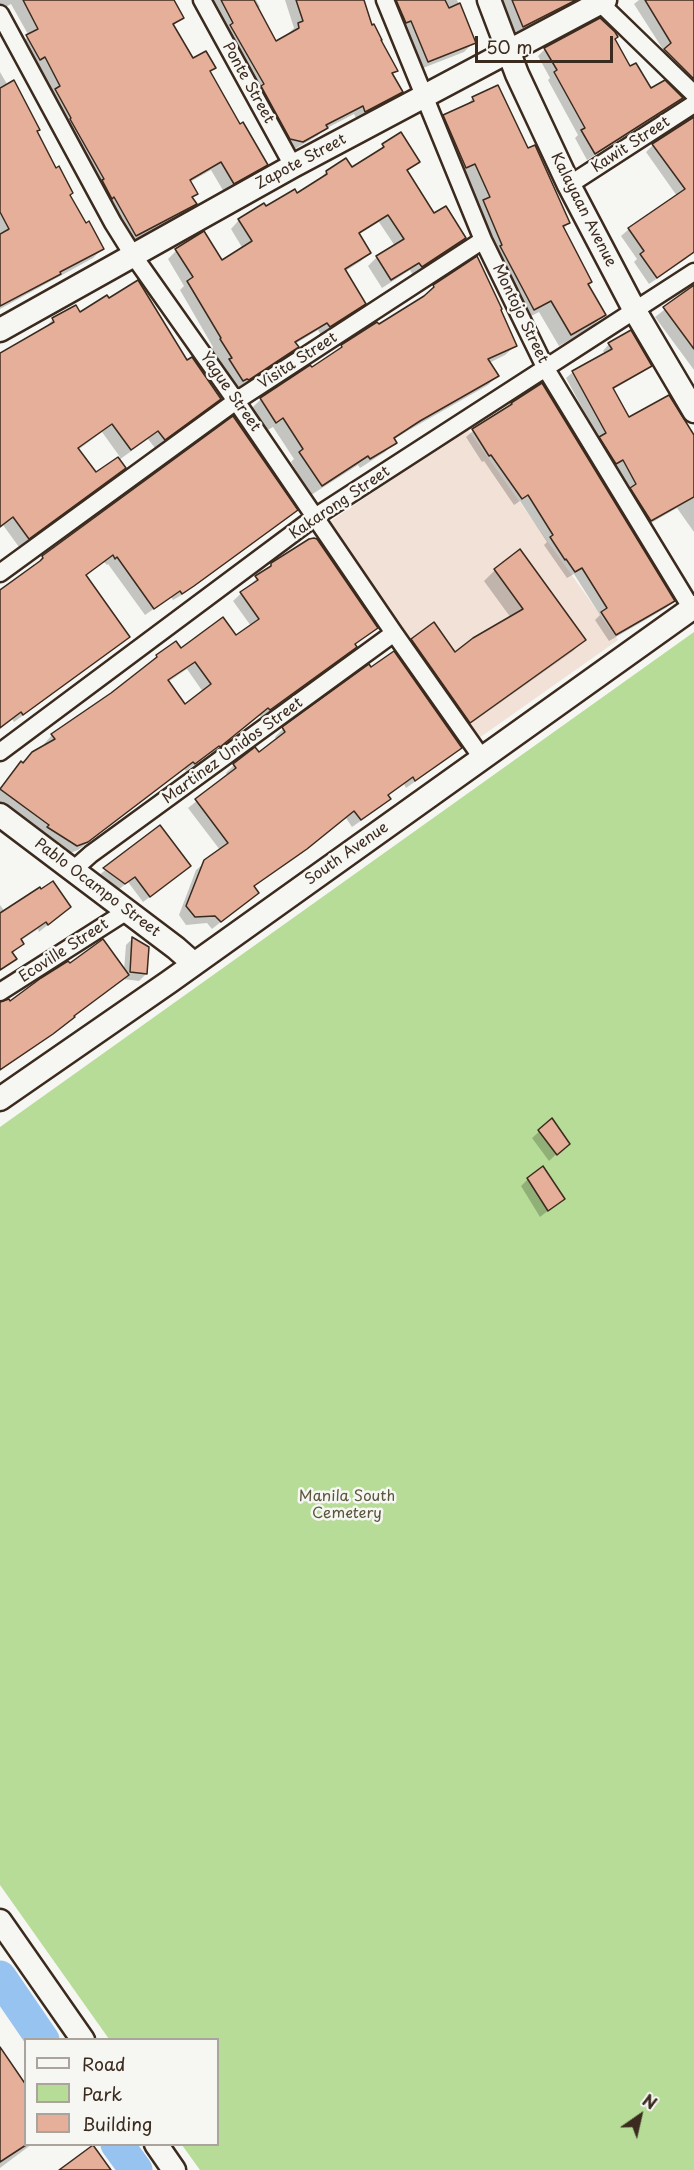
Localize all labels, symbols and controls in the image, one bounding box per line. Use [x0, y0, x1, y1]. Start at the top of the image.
scale bar [478, 24, 616, 62]
text: 50 m [486, 33, 533, 60]
street label: Ponte Street [218, 39, 278, 127]
street label: Kawit Street [589, 113, 673, 177]
street label: Zapote Street [253, 131, 349, 193]
street label: Kalayaan Avenue [546, 150, 620, 270]
street label: Montojo Street [488, 261, 552, 367]
street label: Visita Street [255, 329, 341, 393]
street label: Yague Street [196, 349, 264, 435]
street label: Kakarong Street [286, 463, 394, 543]
street label: Martinez Unidos Street [159, 694, 307, 808]
street label: South Avenue [302, 819, 392, 889]
street label: Pablo Ocampo Street [31, 835, 163, 941]
street label: Ecoville Street [16, 915, 112, 987]
park label: Manila South Cemetery [299, 1488, 395, 1523]
legend [24, 2038, 219, 2146]
text: Road [82, 2050, 126, 2077]
text: Park [82, 2080, 122, 2107]
north arrow [610, 2086, 670, 2146]
text: N [638, 2088, 662, 2115]
text: Building [82, 2110, 152, 2137]

